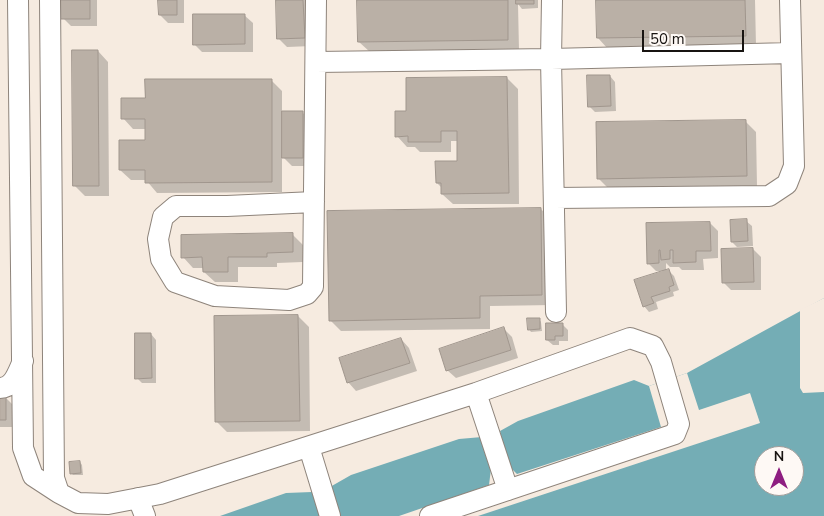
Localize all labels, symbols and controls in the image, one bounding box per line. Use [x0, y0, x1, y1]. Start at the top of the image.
scale bar [644, 20, 746, 52]
text: 50 m [650, 29, 685, 49]
north arrow [754, 446, 804, 496]
text: N [774, 447, 784, 466]

